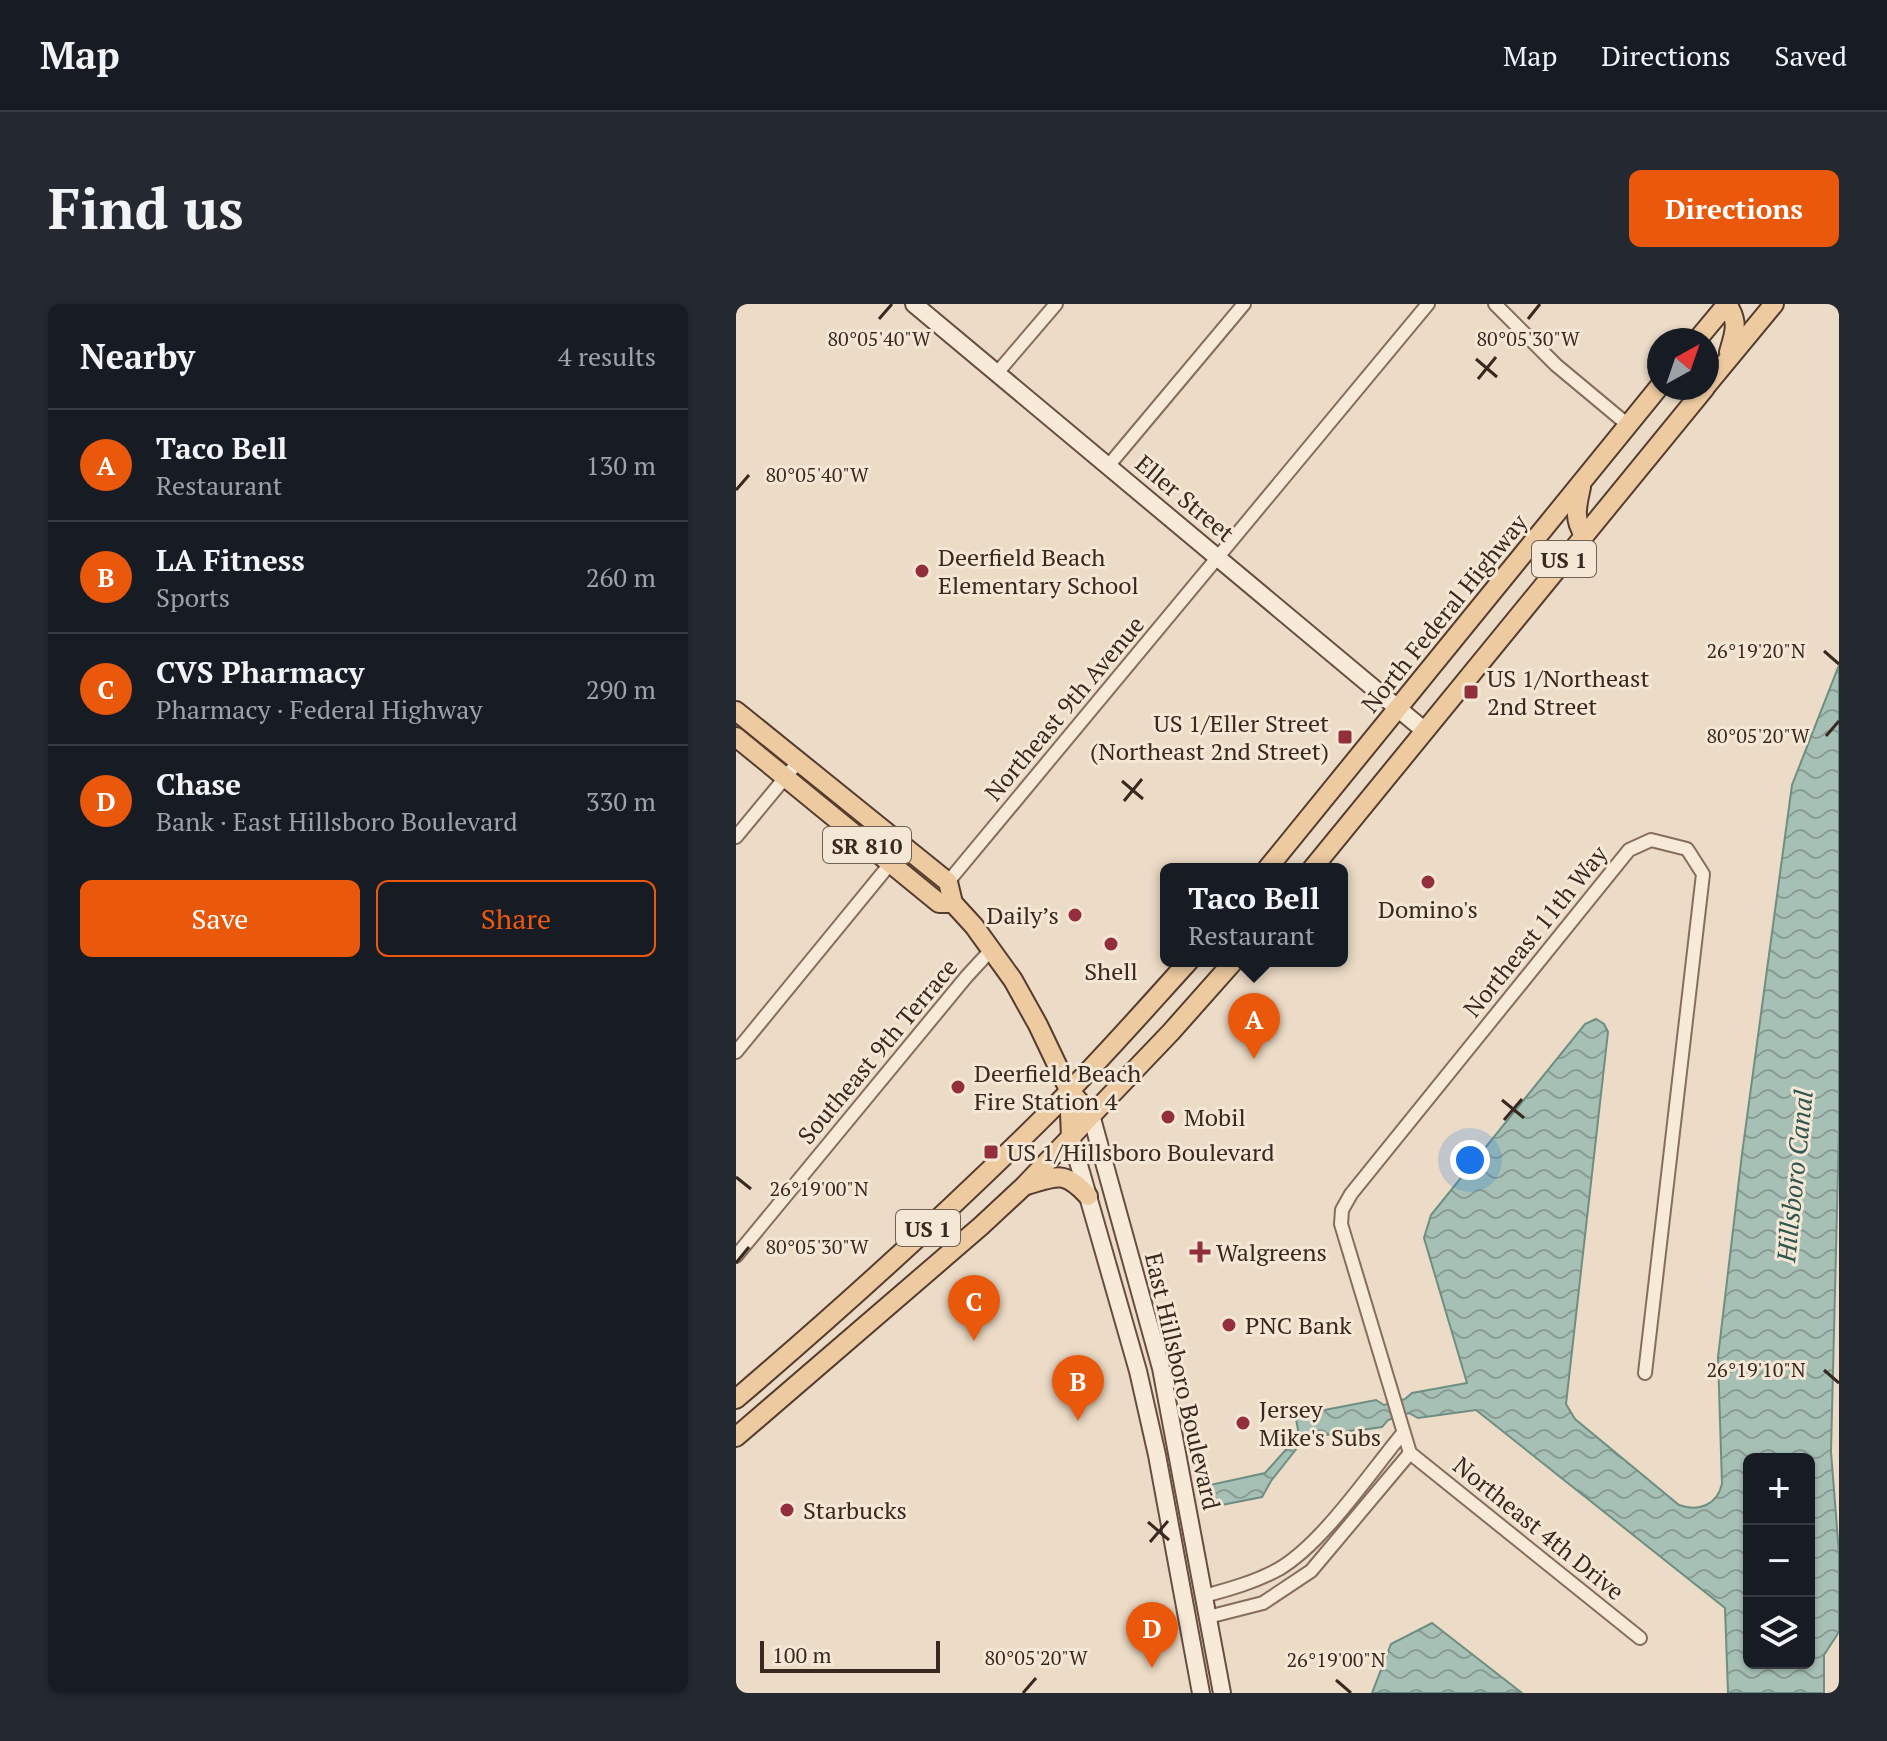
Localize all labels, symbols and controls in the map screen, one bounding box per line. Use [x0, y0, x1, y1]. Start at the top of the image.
text: Map [40, 30, 120, 80]
text: Map [1503, 37, 1557, 74]
text: Directions [1601, 37, 1731, 74]
text: Saved [1775, 37, 1847, 74]
button: Directions [1629, 170, 1839, 247]
text: Find us [48, 171, 244, 245]
text: 80°05'40"W [827, 325, 931, 352]
text: 80°05'30"W [1476, 325, 1580, 352]
north arrow [1647, 328, 1719, 400]
text: Nearby [80, 334, 195, 379]
text: 4 results [558, 339, 656, 373]
text: Taco Bell [156, 428, 287, 468]
street label: Eller Street [1129, 447, 1241, 549]
text: A [97, 448, 115, 482]
text: 130 m [586, 448, 656, 482]
text: 80°05'40"W [765, 461, 869, 488]
text: Restaurant [156, 468, 282, 502]
street label: North Federal Highway [1354, 506, 1535, 719]
text: LA Fitness [156, 540, 305, 580]
place label: Deerfield Beach Elementary School [938, 541, 1139, 601]
road number: US 1 [1532, 541, 1596, 577]
text: B [98, 560, 114, 594]
text: 260 m [586, 560, 656, 594]
marker: Deerfield Beach Elementary School [913, 562, 931, 580]
text: Sports [156, 580, 230, 614]
street label: Northeast 9th Avenue [977, 609, 1151, 807]
text: 26°19'20"N [1706, 637, 1806, 664]
text: CVS Pharmacy [156, 652, 364, 692]
place label: US 1/Northeast 2nd Street [1487, 662, 1650, 722]
text: C [98, 672, 114, 706]
text: 290 m [586, 672, 656, 706]
marker: US 1/Northeast 2nd Street [1462, 683, 1480, 701]
text: Pharmacy · Federal Highway [156, 692, 482, 726]
place label: US 1/Eller Street (Northeast 2nd Street) [1090, 707, 1329, 767]
text: 80°05'20"W [1706, 722, 1810, 749]
marker: US 1/Eller Street (Northeast 2nd Street) [1336, 728, 1354, 746]
text: Chase [156, 764, 241, 804]
text: D [96, 784, 116, 818]
text: 330 m [586, 784, 656, 818]
text: Bank · East Hillsboro Boulevard [156, 804, 518, 838]
road number: SR 810 [823, 827, 911, 863]
street label: Northeast 11th Way [1456, 838, 1615, 1023]
popup [1160, 863, 1348, 967]
marker: Domino's [1419, 873, 1437, 891]
text: Taco Bell [1188, 878, 1320, 918]
button: Save [80, 880, 360, 957]
button: Share [376, 880, 656, 957]
place label: Domino's [1378, 893, 1478, 925]
place label: Daily’s [987, 899, 1059, 931]
marker: Daily’s [1066, 906, 1084, 924]
text: Restaurant [1188, 918, 1315, 952]
marker: Shell [1102, 935, 1120, 953]
street label: Southeast 9th Terrace [790, 952, 964, 1150]
place label: Shell [1084, 955, 1138, 987]
pin: A [1228, 993, 1280, 1059]
place label: Deerfield Beach Fire Station 4 [974, 1057, 1141, 1117]
marker: Deerfield Beach Fire Station 4 [949, 1078, 967, 1096]
water label: Hillsboro Canal [1768, 1087, 1820, 1265]
place label: Mobil [1184, 1101, 1246, 1133]
marker: Mobil [1159, 1108, 1177, 1126]
place label: US 1/Hillsboro Boulevard [1007, 1136, 1275, 1168]
your location [1450, 1140, 1490, 1180]
marker: US 1/Hillsboro Boulevard [982, 1143, 1000, 1161]
text: 26°19'00"N [769, 1175, 869, 1202]
road number: US 1 [896, 1210, 960, 1246]
text: 80°05'30"W [765, 1233, 869, 1260]
place label: Walgreens [1216, 1236, 1327, 1268]
marker: Walgreens [1191, 1243, 1209, 1261]
street label: East Hillsboro Boulevard [1138, 1249, 1228, 1513]
pin: C [948, 1275, 1000, 1341]
place label: PNC Bank [1245, 1309, 1352, 1341]
marker: PNC Bank [1220, 1316, 1238, 1334]
pin: B [1052, 1355, 1104, 1421]
text: 26°19'10"N [1706, 1356, 1806, 1383]
place label: Jersey Mike's Subs [1259, 1393, 1381, 1453]
marker: Jersey Mike's Subs [1234, 1414, 1252, 1432]
street label: Northeast 4th Drive [1447, 1449, 1631, 1607]
map controls [1743, 1453, 1815, 1669]
button: + [1743, 1453, 1815, 1525]
place label: Starbucks [803, 1494, 907, 1526]
marker: Starbucks [778, 1501, 796, 1519]
button: − [1743, 1525, 1815, 1597]
button: layers [1743, 1597, 1815, 1669]
pin: D [1126, 1602, 1178, 1668]
scale bar [760, 1637, 940, 1673]
text: 100 m [772, 1640, 832, 1669]
text: 80°05'20"W [984, 1644, 1088, 1671]
text: 26°19'00"N [1286, 1646, 1386, 1673]

